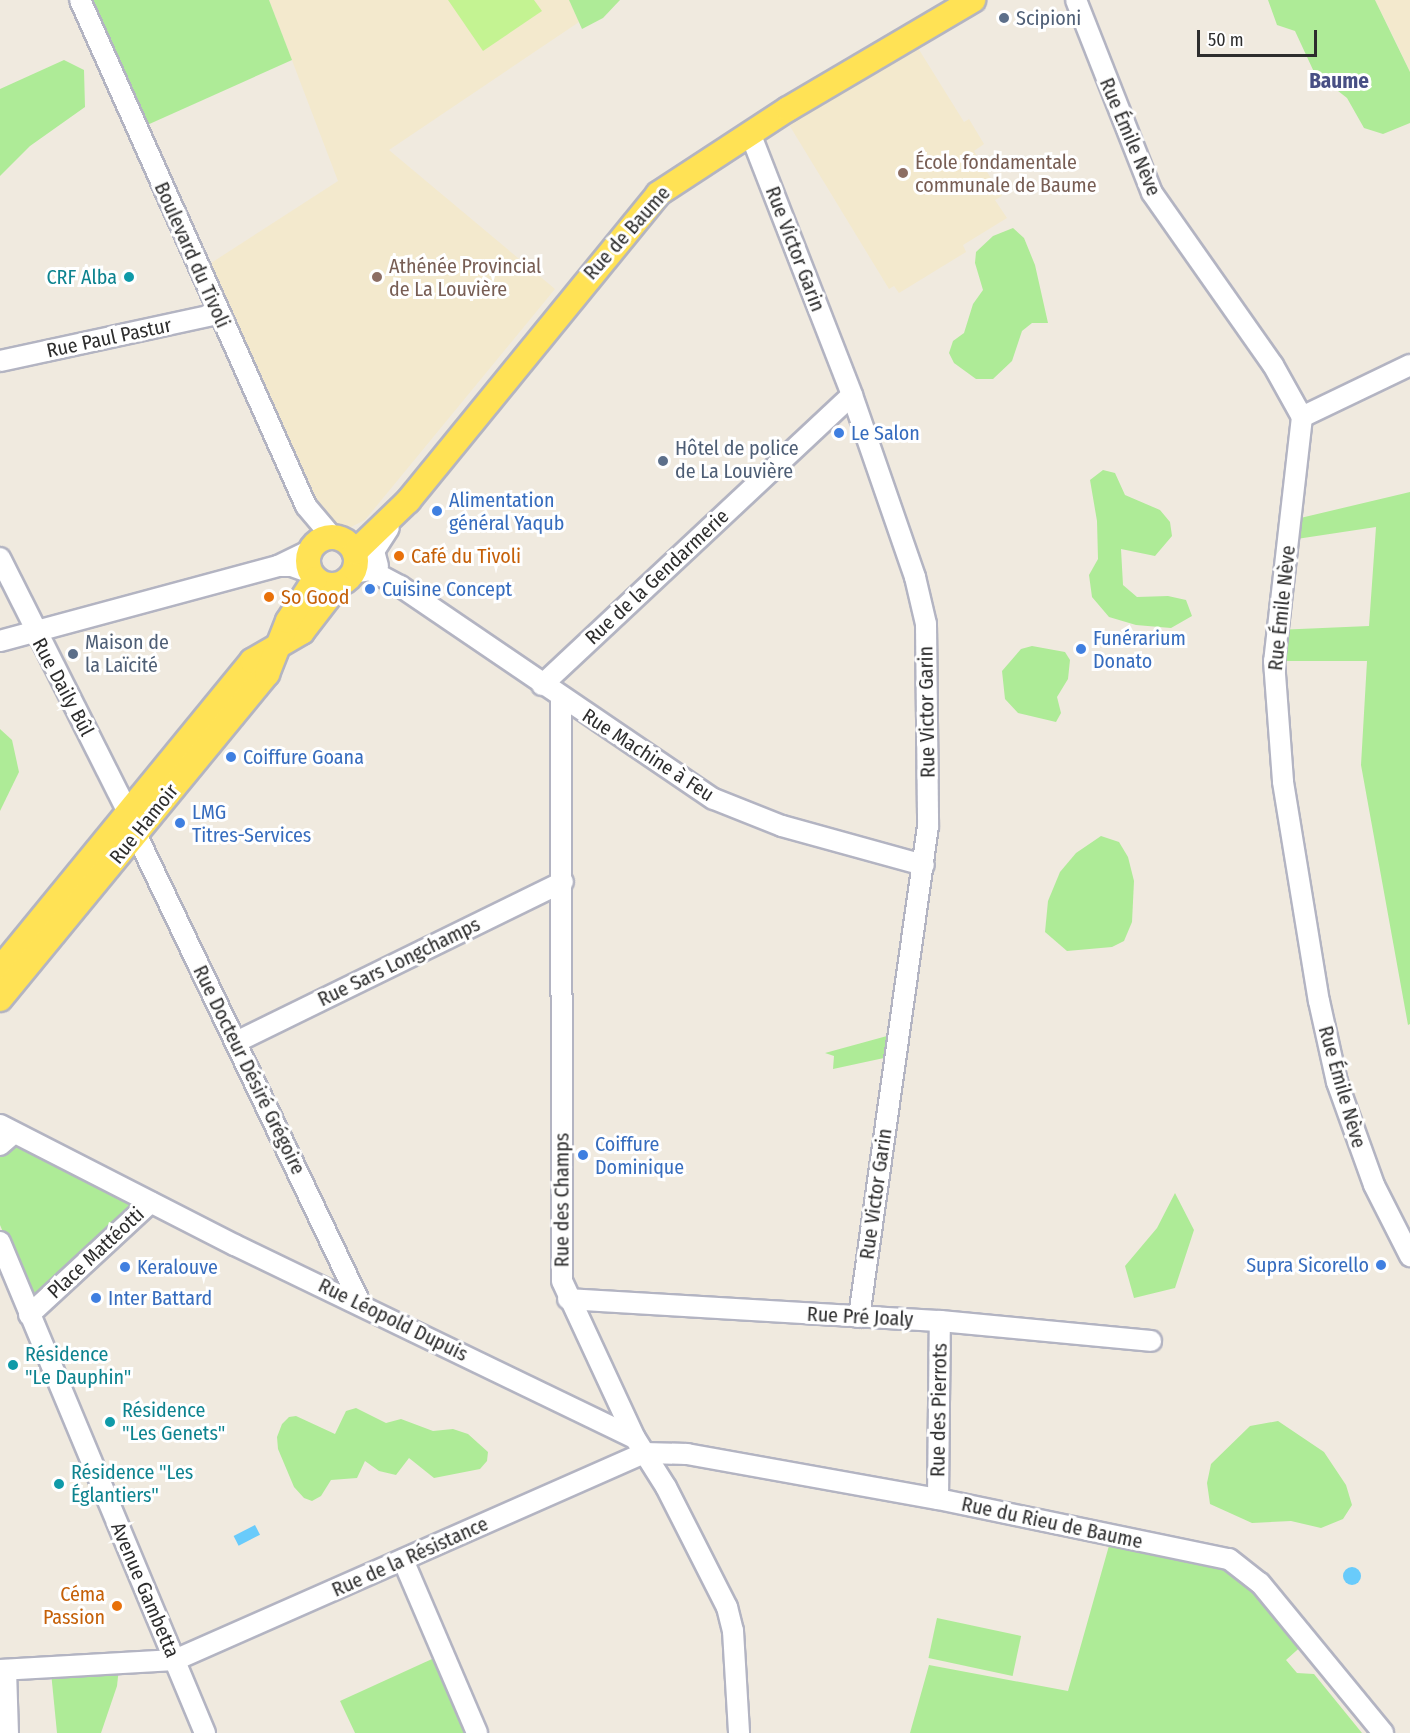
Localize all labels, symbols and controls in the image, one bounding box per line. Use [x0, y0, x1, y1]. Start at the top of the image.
place label: Scipioni [1016, 6, 1081, 30]
marker: Scipioni [997, 11, 1011, 25]
scale bar [1200, 18, 1320, 56]
text: 50 m [1208, 29, 1244, 51]
district label: Baume [1309, 68, 1369, 94]
street label: Rue Émile Nève [1094, 74, 1166, 200]
place label: École fondamentale communale de Baume [915, 150, 1097, 197]
marker: École fondamentale communale de Baume [896, 166, 910, 180]
street label: Boulevard du Tivoli [149, 178, 235, 332]
street label: Rue de Baume [579, 181, 675, 285]
street label: Rue Victor Garin [760, 183, 830, 315]
place label: Athénée Provincial de La Louvière [389, 254, 541, 301]
place label: CRF Alba [46, 265, 117, 289]
marker: CRF Alba [122, 270, 136, 284]
marker: Athénée Provincial de La Louvière [370, 270, 384, 284]
street label: Rue Paul Pastur [44, 313, 174, 363]
place label: Le Salon [851, 421, 920, 445]
marker: Le Salon [832, 426, 846, 440]
place label: Hôtel de police de La Louvière [675, 437, 799, 484]
marker: Hôtel de police de La Louvière [656, 454, 670, 468]
place label: Alimentation général Yaqub [449, 488, 564, 535]
marker: Alimentation général Yaqub [430, 504, 444, 518]
street label: Rue de la Gendarmerie [580, 504, 734, 650]
place label: Café du Tivoli [411, 544, 521, 568]
street label: Rue Émile Nève [1263, 544, 1301, 672]
marker: Café du Tivoli [392, 549, 406, 563]
place label: Cuisine Concept [382, 577, 512, 601]
marker: Cuisine Concept [363, 582, 377, 596]
place label: So Good [281, 585, 349, 609]
marker: So Good [262, 590, 276, 604]
place label: Funérarium Donato [1093, 626, 1186, 673]
place label: Maison de la Laïcité [85, 630, 169, 677]
street label: Rue Daily Bûl [27, 634, 99, 740]
marker: Funérarium Donato [1074, 642, 1088, 656]
street label: Rue Victor Garin [914, 646, 940, 778]
marker: Maison de la Laïcité [66, 647, 80, 661]
street label: Rue Machine à Feu [578, 704, 718, 806]
place label: Coiffure Goana [243, 745, 364, 769]
marker: Coiffure Goana [224, 750, 238, 764]
street label: Rue Hamoir [105, 779, 183, 869]
place label: LMG Titres-Services [192, 800, 311, 847]
marker: LMG Titres-Services [173, 816, 187, 830]
street label: Rue Sars Longchamps [314, 912, 484, 1012]
street label: Rue Docteur Désiré Grégoire [188, 962, 310, 1178]
street label: Rue Émile Nève [1313, 1023, 1371, 1151]
street label: Rue Victor Garin [855, 1127, 897, 1261]
place label: Coiffure Dominique [595, 1132, 684, 1179]
street label: Rue des Champs [550, 1133, 574, 1267]
marker: Coiffure Dominique [576, 1148, 590, 1162]
street label: Place Mattéotti [43, 1202, 149, 1304]
place label: Supra Sicorello [1246, 1253, 1369, 1277]
place label: Keralouve [137, 1255, 218, 1279]
marker: Supra Sicorello [1374, 1258, 1388, 1272]
marker: Keralouve [118, 1260, 132, 1274]
street label: Rue Léopold Dupuis [314, 1273, 472, 1367]
place label: Inter Battard [108, 1286, 212, 1310]
marker: Inter Battard [89, 1291, 103, 1305]
street label: Rue Pré Joaly [806, 1302, 914, 1332]
place label: Résidence "Le Dauphin" [25, 1342, 131, 1389]
street label: Rue des Pierrots [926, 1343, 952, 1477]
marker: Résidence "Le Dauphin" [6, 1358, 20, 1372]
place label: Résidence "Les Genets" [122, 1398, 225, 1445]
marker: Résidence "Les Genets" [103, 1415, 117, 1429]
place label: Résidence "Les Églantiers" [71, 1460, 193, 1507]
marker: Résidence "Les Églantiers" [52, 1477, 66, 1491]
street label: Rue du Rieu de Baume [959, 1492, 1145, 1554]
street label: Rue de la Résistance [328, 1512, 492, 1602]
street label: Avenue Gambetta [106, 1519, 184, 1661]
place label: Céma Passion [43, 1582, 105, 1629]
marker: Céma Passion [110, 1599, 124, 1613]

